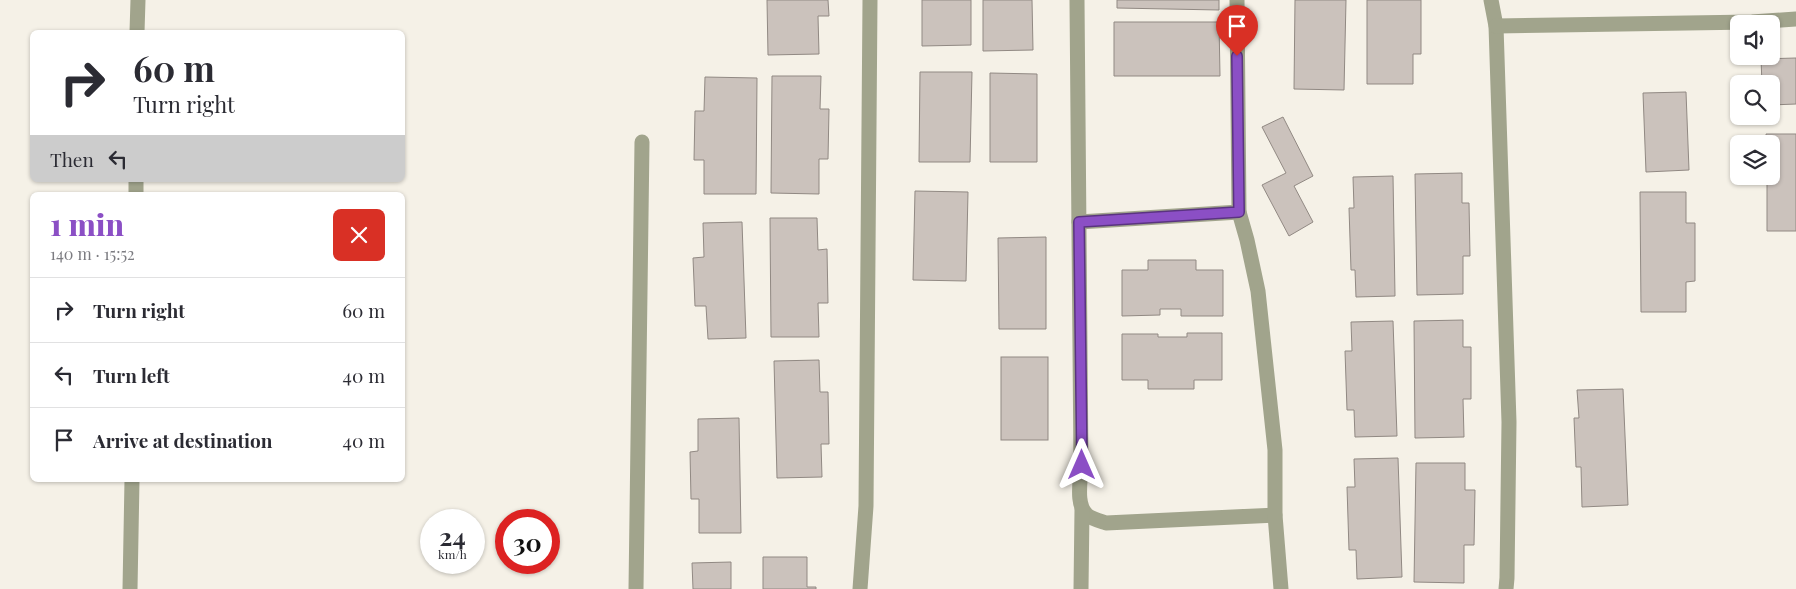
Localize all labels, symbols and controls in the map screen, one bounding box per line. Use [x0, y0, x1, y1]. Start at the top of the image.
pin [1216, 5, 1258, 56]
icon: arrive [1223, 12, 1251, 40]
map controls [1730, 15, 1780, 185]
button: sound [1730, 15, 1780, 65]
text: 60 m [133, 44, 215, 91]
icon: right [50, 50, 115, 115]
button: search [1730, 75, 1780, 125]
text: Turn right [133, 89, 235, 119]
button: layers [1730, 135, 1780, 185]
icon: left [104, 145, 132, 173]
text: Then [50, 146, 94, 172]
text: 1 min [50, 204, 124, 244]
button: close [333, 209, 385, 261]
text: 140 m · 15:52 [50, 243, 135, 264]
icon: right [50, 296, 78, 324]
text: Turn right [93, 297, 185, 323]
text: 60 m [342, 297, 385, 323]
icon: left [50, 361, 78, 389]
text: Turn left [93, 362, 170, 388]
text: 40 m [343, 362, 385, 388]
icon: arrive [50, 426, 78, 454]
text: Arrive at destination [93, 427, 273, 453]
text: 40 m [343, 427, 385, 453]
position arrow [1055, 438, 1107, 490]
speed limit sign: 30 [495, 509, 560, 574]
text: 24 [439, 519, 466, 552]
text: km/h [438, 546, 467, 562]

